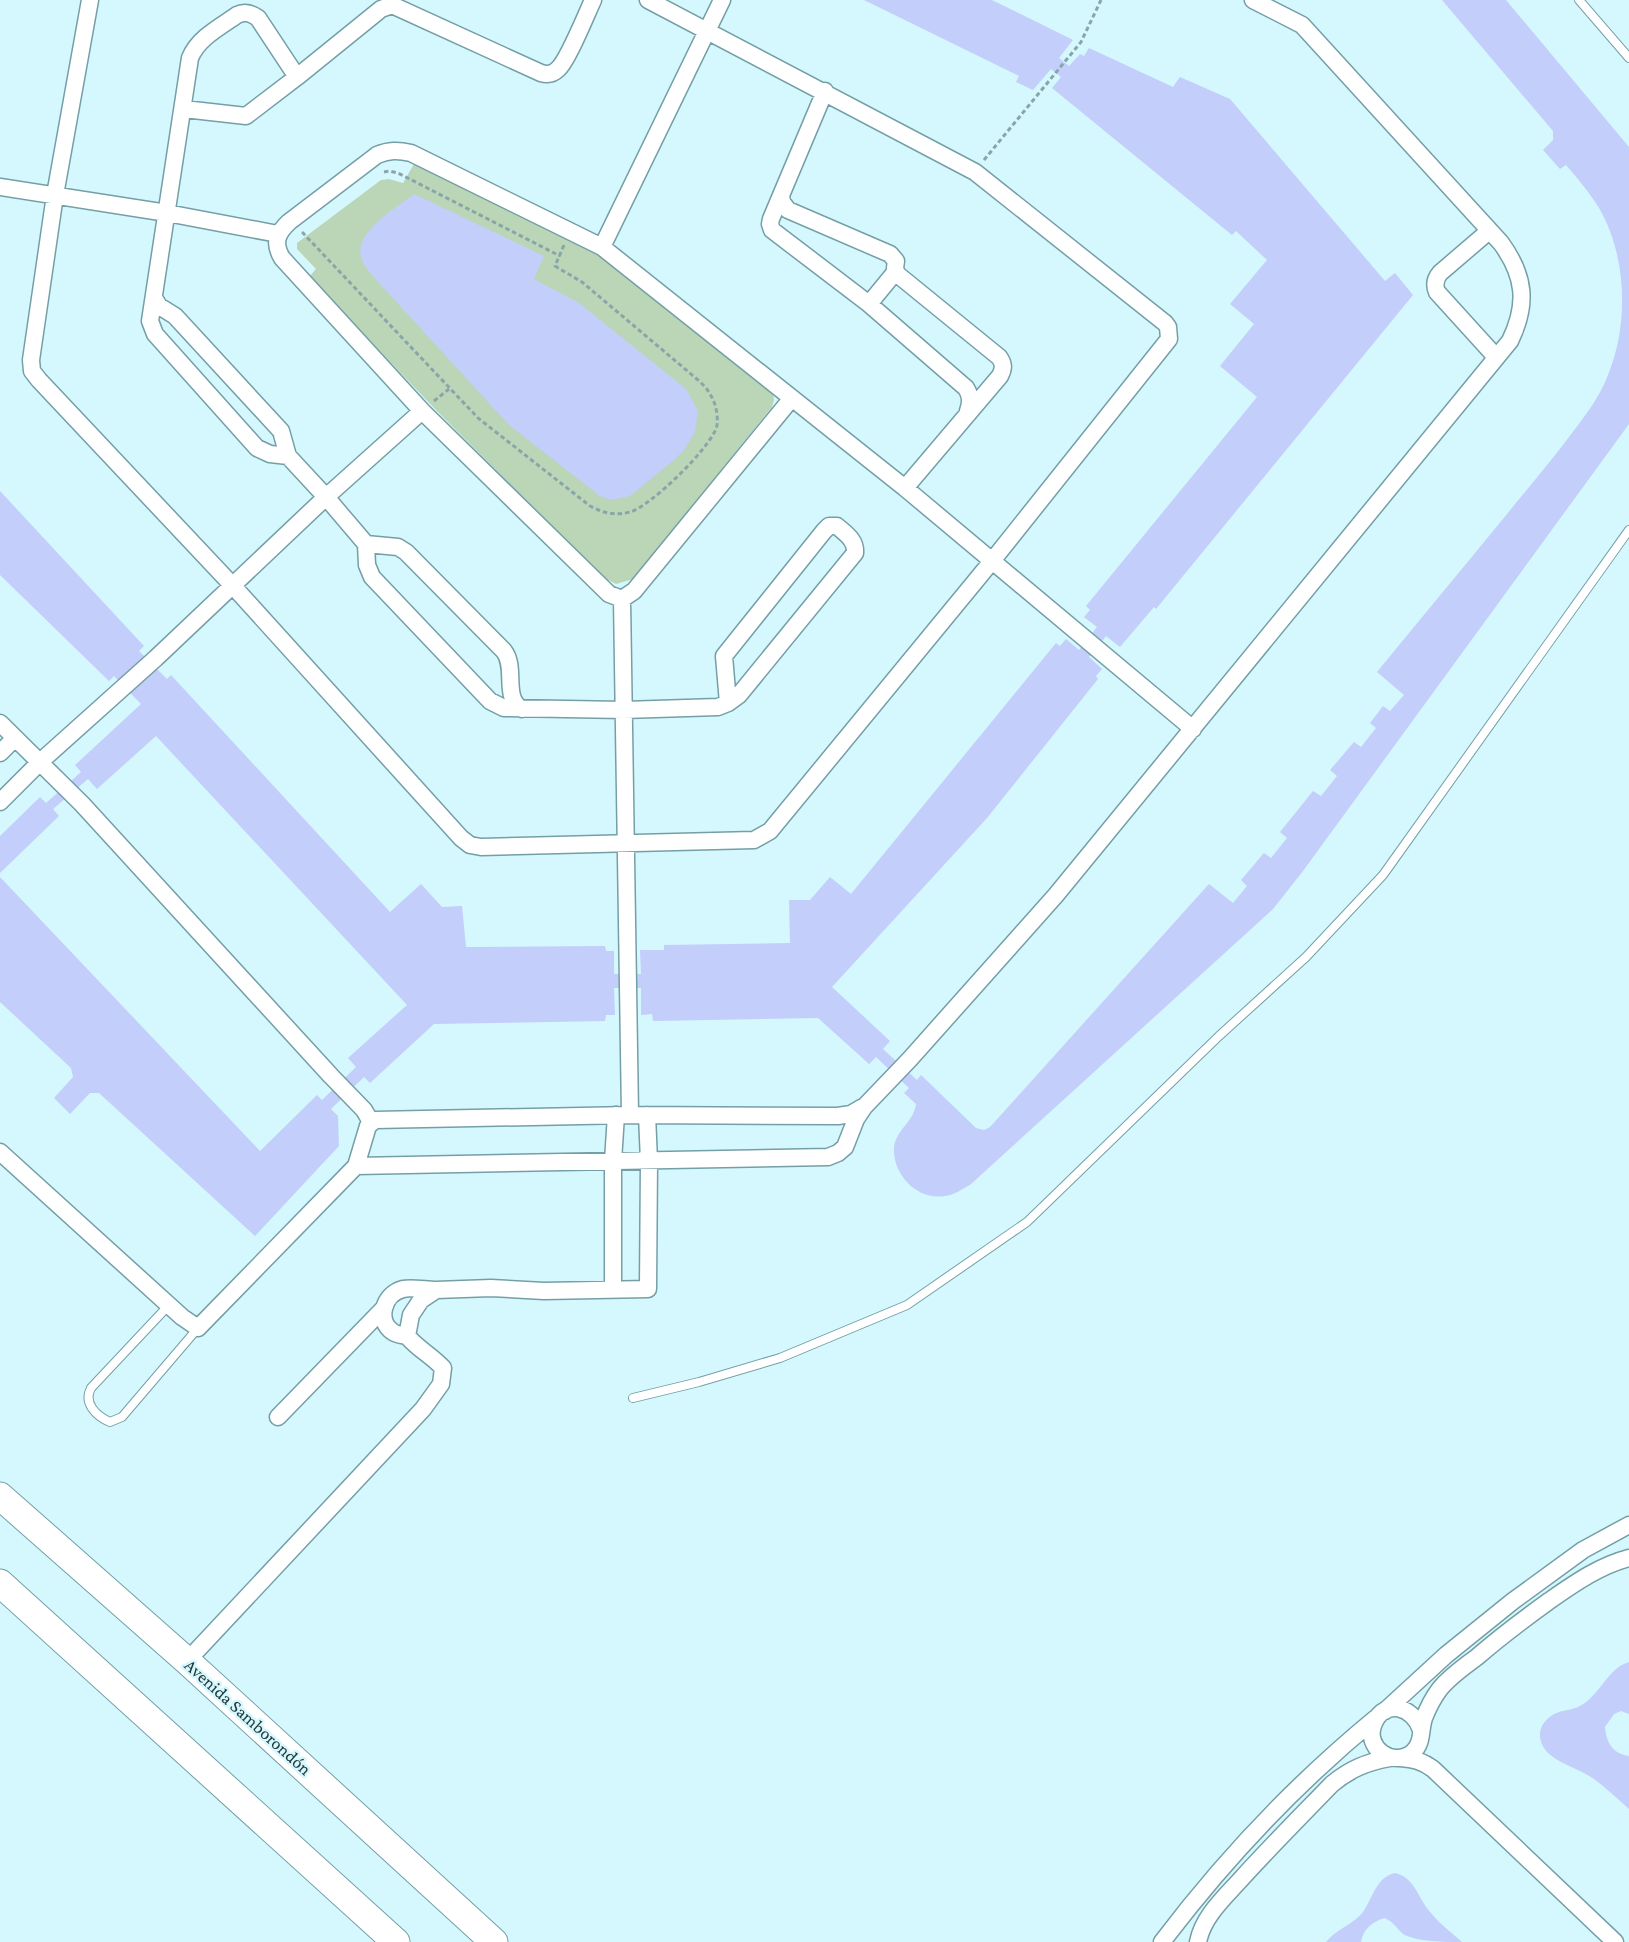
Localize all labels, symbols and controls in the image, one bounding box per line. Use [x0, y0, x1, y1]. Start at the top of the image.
street label: Avenida Samborondón [181, 1655, 316, 1779]

